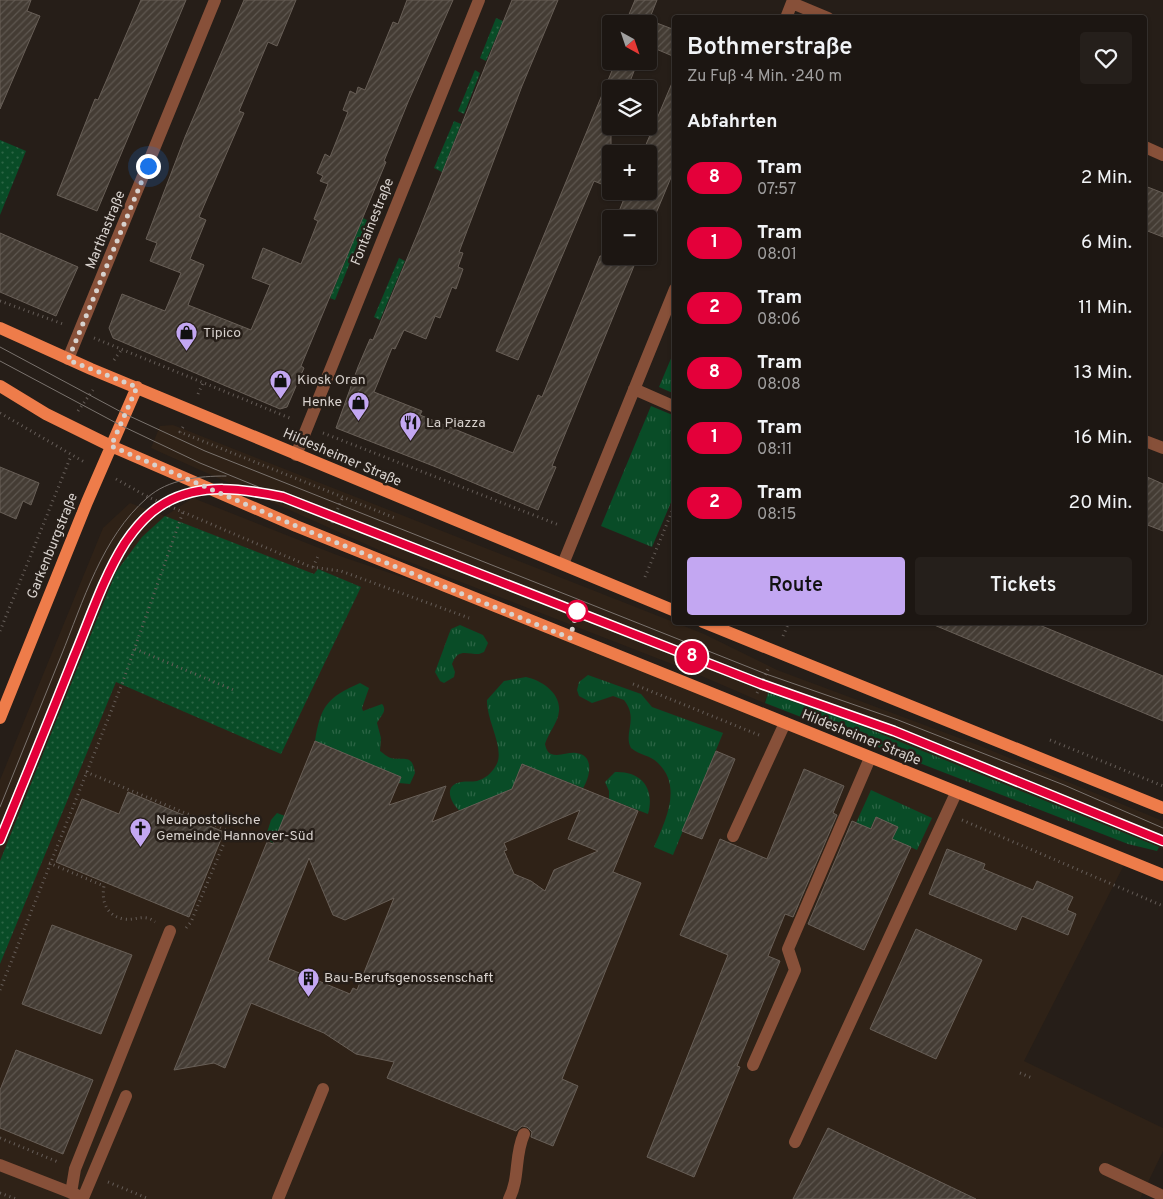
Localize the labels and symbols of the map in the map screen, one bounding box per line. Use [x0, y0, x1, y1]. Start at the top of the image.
north arrow [602, 15, 658, 70]
your location [136, 154, 161, 179]
street label: Fontainestraße [348, 176, 398, 268]
street label: Marthastraße [83, 188, 129, 272]
shop icon: Tipico [175, 321, 199, 352]
place label: Tipico [203, 325, 241, 342]
shop icon: Kiosk Oran [269, 368, 293, 399]
place label: Kiosk Oran [297, 372, 366, 389]
shop icon: Henke [346, 390, 370, 421]
place label: Henke [302, 394, 342, 411]
restaurant icon: La Piazza [398, 411, 422, 442]
place label: La Piazza [426, 415, 486, 432]
street label: Hildesheimer Straße [280, 425, 404, 491]
street label: Garkenburgstraße [24, 490, 82, 602]
unlabelled marker [566, 600, 588, 622]
line badge: 8 [676, 641, 708, 673]
street label: Hildesheimer Straße [799, 706, 923, 770]
place label: Neuapostolische Gemeinde Hannover-Süd [156, 812, 314, 845]
church icon: Neuapostolische Gemeinde Hannover-Süd [128, 816, 152, 847]
building icon: Bau-Berufsgenossenschaft [296, 966, 320, 997]
place label: Bau-Berufsgenossenschaft [324, 970, 494, 987]

